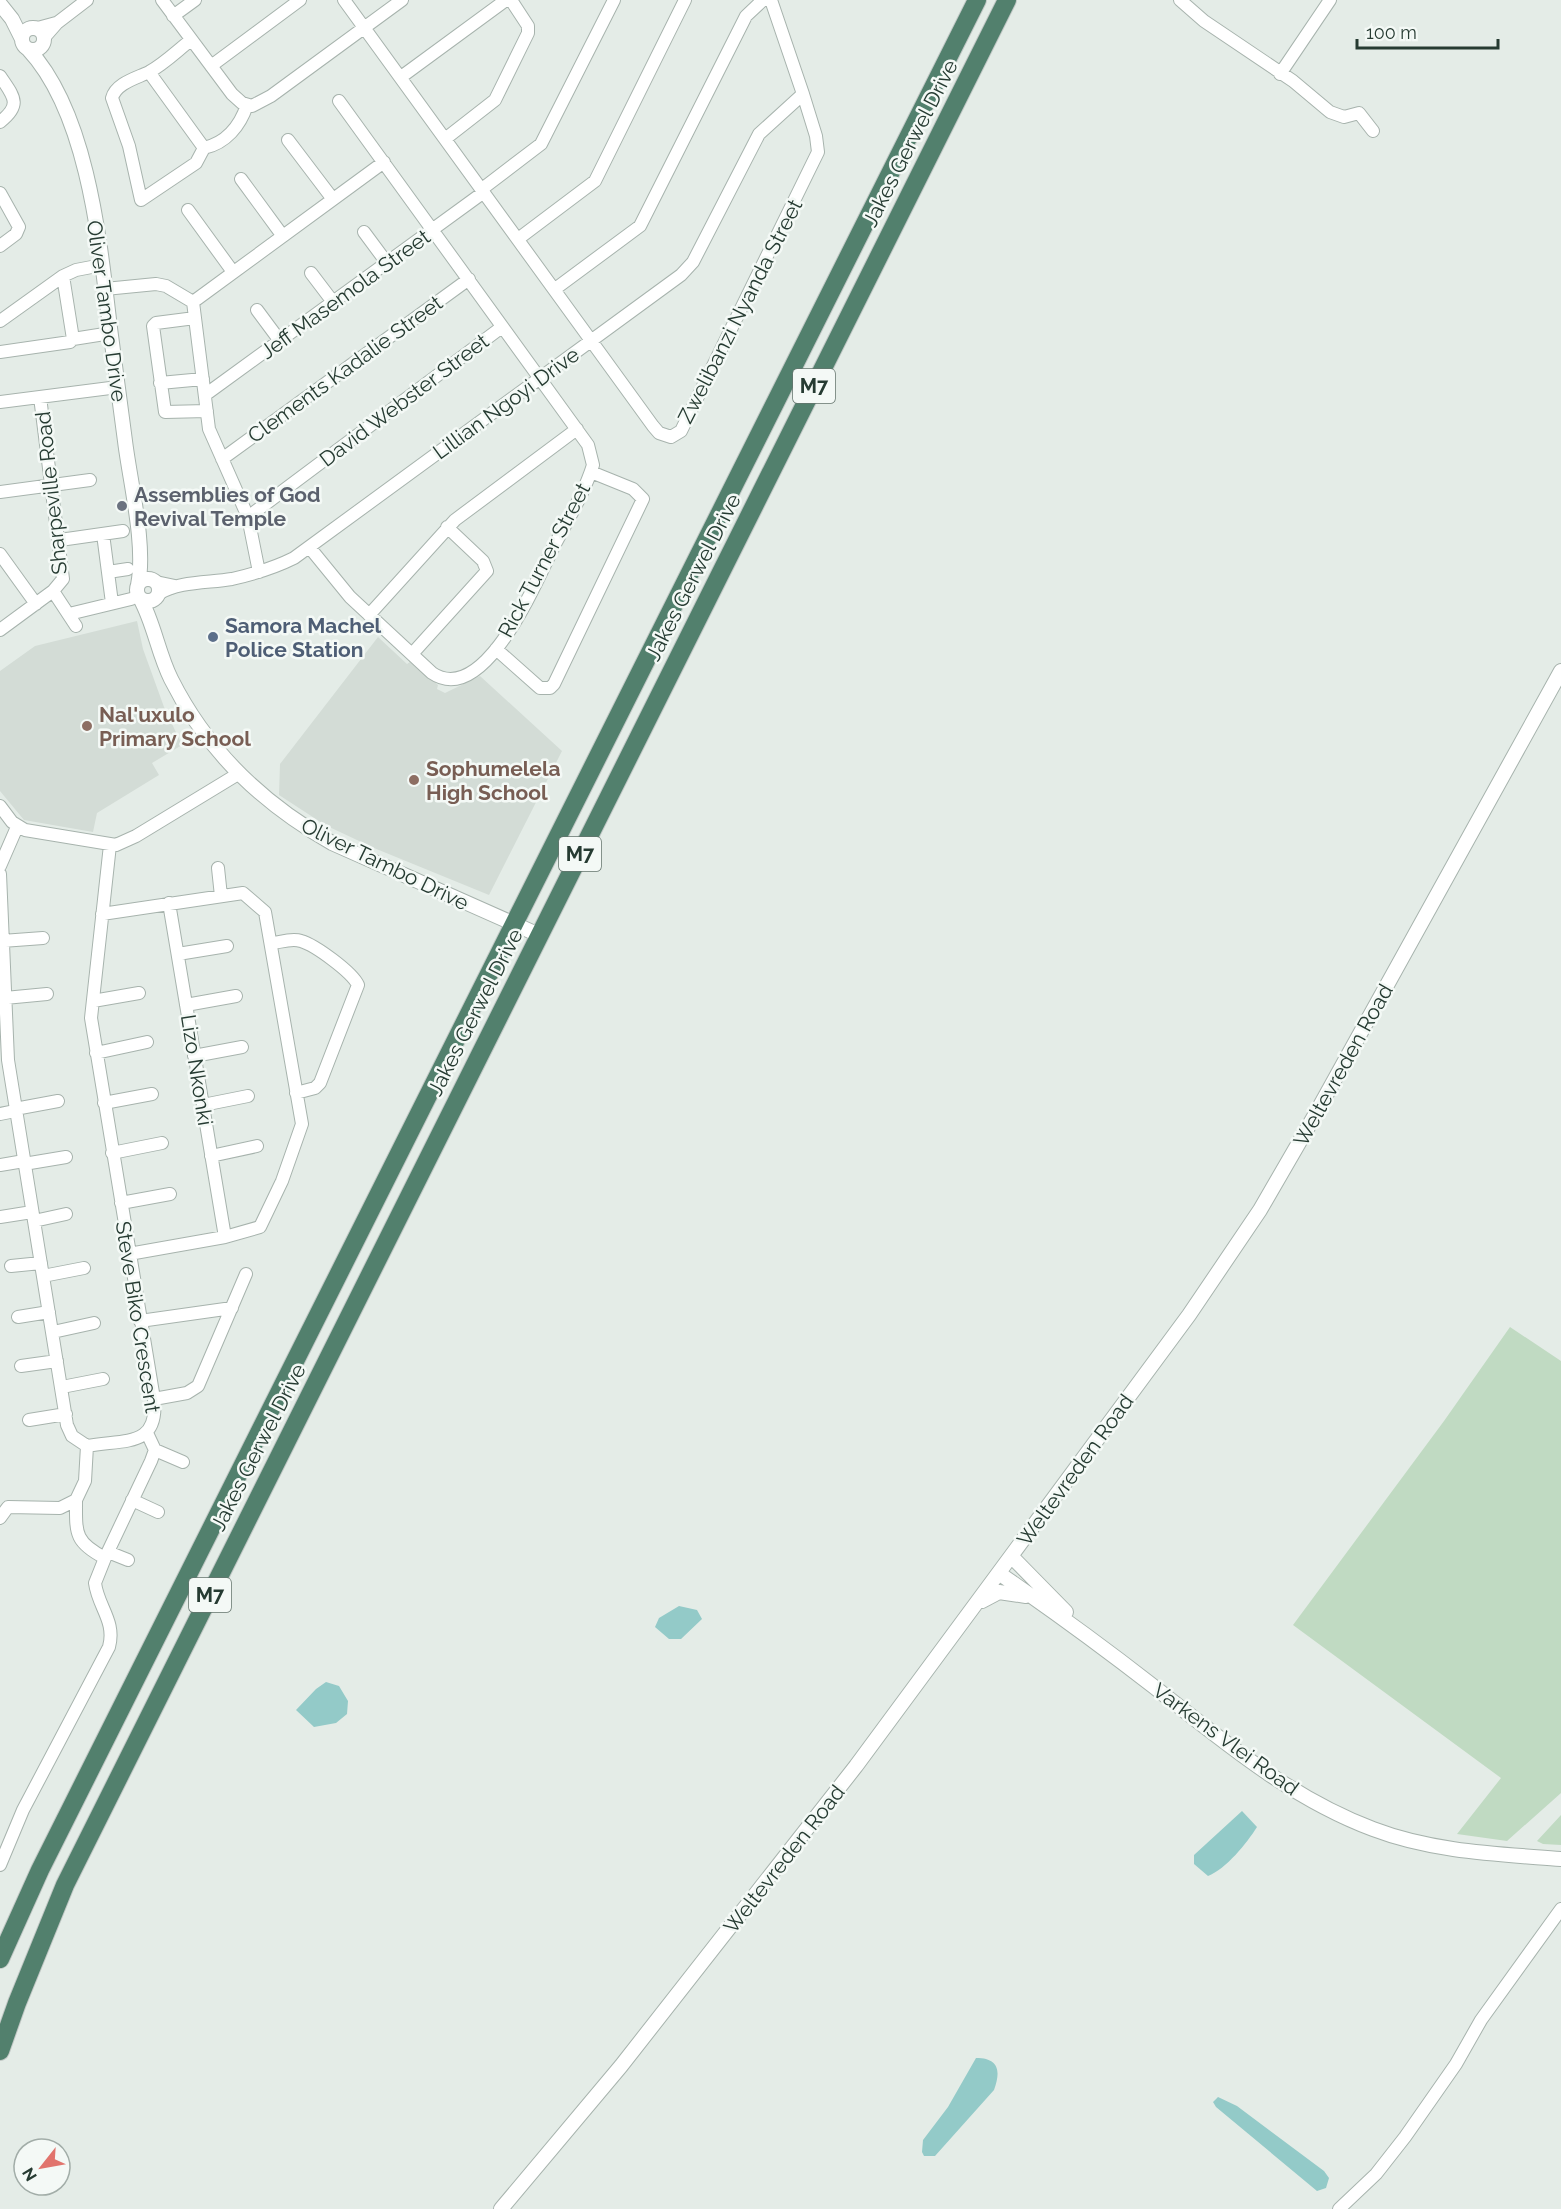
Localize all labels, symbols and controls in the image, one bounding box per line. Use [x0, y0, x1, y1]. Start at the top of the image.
scale bar [1357, 12, 1498, 50]
text: 100 m [1366, 22, 1417, 43]
street label: Jakes Gerwel Drive [857, 55, 963, 231]
street label: Zwelibanzi Nyanda Street [673, 195, 807, 427]
street label: Oliver Tambo Drive [82, 219, 132, 403]
street label: Jeff Masemola Street [255, 224, 435, 364]
street label: Clements Kadalie Street [243, 290, 447, 448]
street label: David Webster Street [315, 328, 493, 472]
street label: Lillian Ngoyi Drive [428, 342, 584, 464]
road number: M7 [793, 369, 835, 403]
street label: Sharpeville Road [30, 410, 72, 576]
street label: Rick Turner Street [493, 478, 595, 642]
place label: Assemblies of God Revival Temple [134, 482, 321, 531]
street label: Jakes Gerwel Drive [640, 489, 746, 665]
marker: Assemblies of God Revival Temple [115, 499, 129, 513]
place label: Samora Machel Police Station [225, 613, 382, 662]
marker: Samora Machel Police Station [206, 630, 220, 644]
place label: Nal'uxulo Primary School [99, 702, 251, 751]
marker: Nal'uxulo Primary School [80, 719, 94, 733]
place label: Sophumelela High School [426, 756, 561, 805]
marker: Sophumelela High School [407, 773, 421, 787]
street label: Oliver Tambo Drive [297, 813, 473, 915]
road number: M7 [559, 837, 601, 871]
street label: Jakes Gerwel Drive [422, 924, 528, 1100]
street label: Weltevreden Road [1288, 980, 1398, 1150]
street label: Lizo Nkonki [176, 1013, 218, 1127]
street label: Steve Biko Crescent [110, 1219, 166, 1415]
street label: Jakes Gerwel Drive [205, 1359, 311, 1535]
street label: Weltevreden Road [1012, 1389, 1138, 1551]
road number: M7 [189, 1578, 231, 1612]
street label: Varkens Vlei Road [1148, 1678, 1304, 1800]
street label: Weltevreden Road [718, 1780, 850, 1938]
north arrow [12, 2137, 72, 2197]
text: N [18, 2164, 41, 2185]

